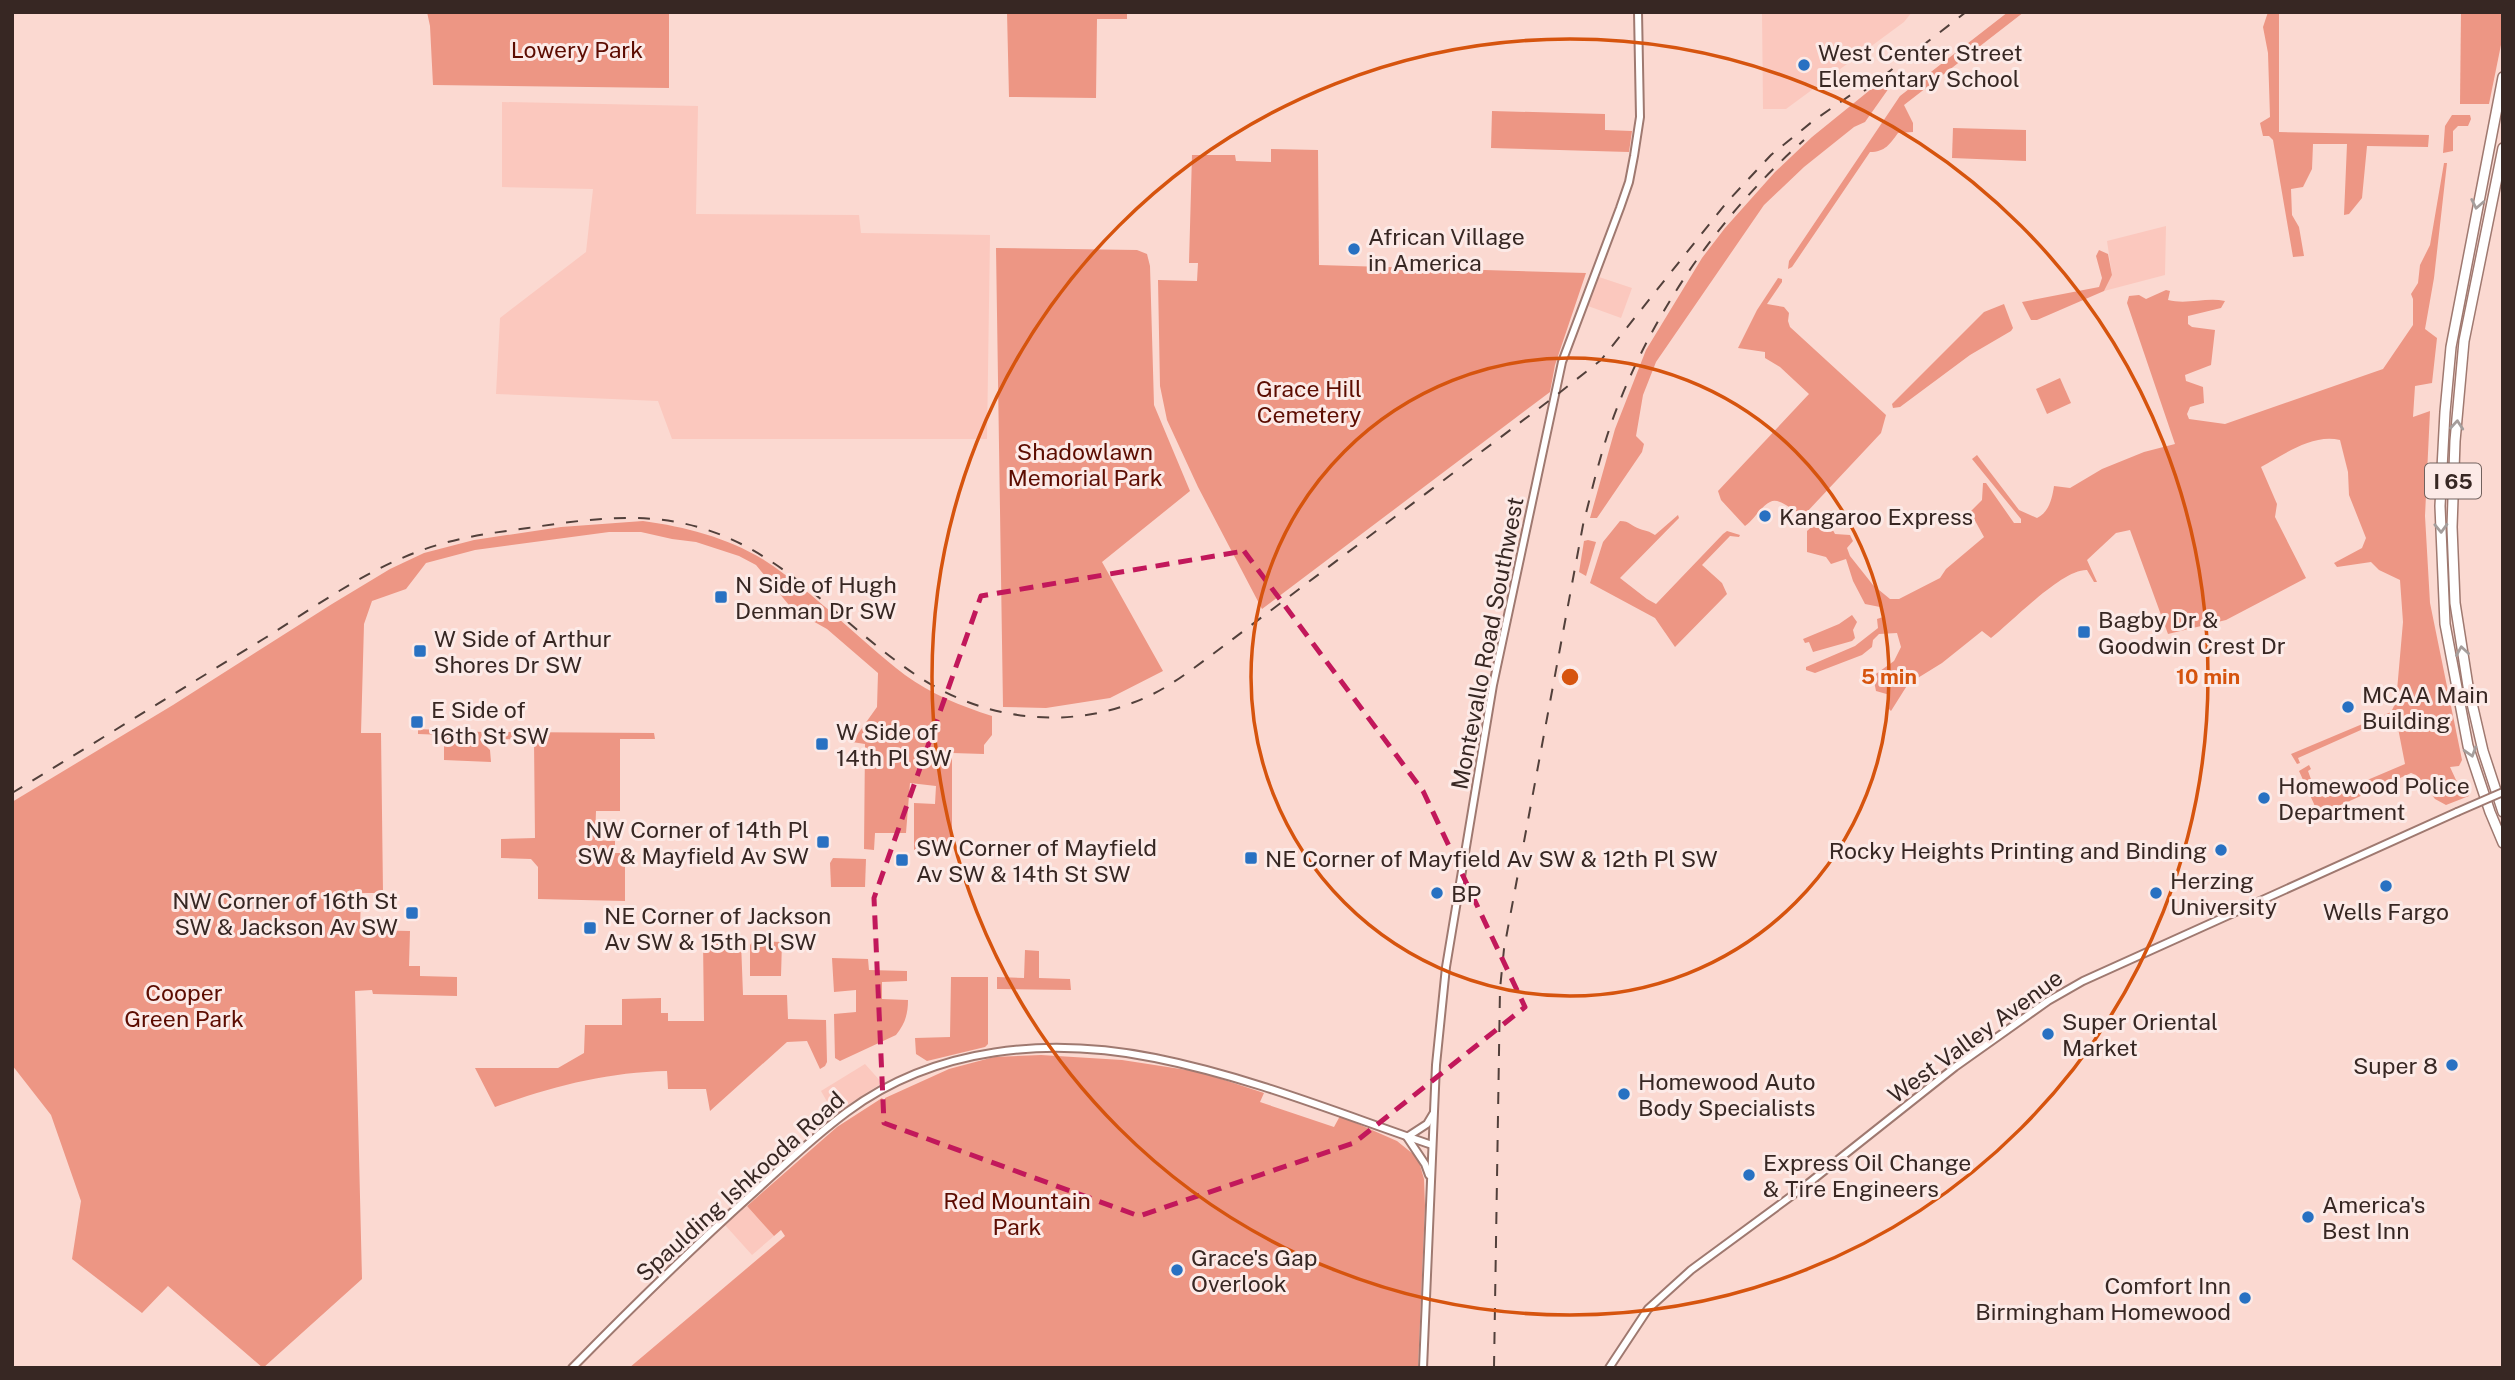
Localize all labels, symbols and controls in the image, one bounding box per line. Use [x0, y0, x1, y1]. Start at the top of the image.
park label: Lowery Park [511, 36, 643, 63]
place label: West Center Street Elementary School [1818, 39, 2023, 92]
marker: West Center Street Elementary School [1796, 57, 1812, 73]
one-way arrow [2470, 198, 2485, 210]
place label: African Village in America [1368, 223, 1525, 276]
marker: African Village in America [1346, 241, 1362, 257]
park label: Grace Hill Cemetery [1256, 375, 1362, 428]
one-way arrow [2449, 419, 2464, 430]
park label: Shadowlawn Memorial Park [1007, 438, 1163, 491]
road number: I 65 [2425, 463, 2481, 498]
street label: Montevallo Road Southwest [1445, 494, 1529, 792]
place label: Kangaroo Express [1779, 503, 1973, 530]
marker: Kangaroo Express [1757, 508, 1773, 524]
one-way arrow [2433, 522, 2448, 533]
place label: N Side of Hugh Denman Dr SW [735, 571, 897, 624]
marker: N Side of Hugh Denman Dr SW [713, 589, 729, 605]
place label: Bagby Dr & Goodwin Crest Dr [2098, 606, 2286, 659]
marker: Bagby Dr & Goodwin Crest Dr [2076, 624, 2092, 640]
place label: W Side of Arthur Shores Dr SW [434, 625, 611, 678]
marker: W Side of Arthur Shores Dr SW [412, 643, 428, 659]
one-way arrow [2455, 646, 2470, 657]
text: 5 min [1861, 664, 1917, 689]
text: 10 min [2176, 664, 2240, 689]
centre of rings [1558, 665, 1582, 689]
place label: MCAA Main Building [2362, 681, 2488, 734]
place label: E Side of 16th St SW [431, 696, 549, 749]
marker: MCAA Main Building [2340, 699, 2356, 715]
marker: E Side of 16th St SW [409, 714, 425, 730]
place label: W Side of 14th Pl SW [836, 718, 952, 771]
marker: W Side of 14th Pl SW [814, 736, 830, 752]
one-way arrow [2463, 746, 2477, 758]
place label: Homewood Police Department [2278, 772, 2470, 825]
marker: Homewood Police Department [2256, 790, 2272, 806]
place label: NW Corner of 14th Pl SW & Mayfield Av SW [577, 816, 809, 869]
marker: NW Corner of 14th Pl SW & Mayfield Av SW [815, 834, 831, 850]
place label: SW Corner of Mayfield Av SW & 14th St SW [916, 834, 1157, 887]
place label: Rocky Heights Printing and Binding [1829, 837, 2207, 864]
marker: Rocky Heights Printing and Binding [2213, 842, 2229, 858]
place label: NE Corner of Mayfield Av SW & 12th Pl SW [1265, 845, 1718, 872]
marker: NE Corner of Mayfield Av SW & 12th Pl SW [1243, 850, 1259, 866]
marker: SW Corner of Mayfield Av SW & 14th St SW [894, 852, 910, 868]
place label: Herzing University [2170, 867, 2277, 920]
marker: Wells Fargo [2378, 878, 2394, 894]
place label: BP [1451, 880, 1481, 907]
marker: BP [1429, 885, 1445, 901]
marker: Herzing University [2148, 885, 2164, 901]
place label: NW Corner of 16th St SW & Jackson Av SW [172, 887, 398, 940]
place label: Wells Fargo [2323, 898, 2449, 925]
place label: NE Corner of Jackson Av SW & 15th Pl SW [604, 902, 831, 955]
marker: NW Corner of 16th St SW & Jackson Av SW [404, 905, 420, 921]
marker: NE Corner of Jackson Av SW & 15th Pl SW [582, 920, 598, 936]
street label: West Valley Avenue [1882, 964, 2068, 1108]
park label: Cooper Green Park [124, 979, 244, 1032]
place label: Super Oriental Market [2062, 1008, 2218, 1061]
marker: Super Oriental Market [2040, 1026, 2056, 1042]
place label: Super 8 [2353, 1052, 2438, 1079]
marker: Super 8 [2444, 1057, 2460, 1073]
place label: Homewood Auto Body Specialists [1638, 1068, 1815, 1121]
street label: Spaulding Ishkooda Road [630, 1085, 850, 1287]
marker: Homewood Auto Body Specialists [1616, 1086, 1632, 1102]
place label: Express Oil Change & Tire Engineers [1763, 1149, 1971, 1202]
marker: Express Oil Change & Tire Engineers [1741, 1167, 1757, 1183]
park label: Red Mountain Park [943, 1187, 1091, 1240]
place label: America's Best Inn [2322, 1191, 2425, 1244]
marker: America's Best Inn [2300, 1209, 2316, 1225]
place label: Grace's Gap Overlook [1191, 1244, 1317, 1297]
marker: Grace's Gap Overlook [1169, 1262, 1185, 1278]
place label: Comfort Inn Birmingham Homewood [1975, 1272, 2231, 1325]
marker: Comfort Inn Birmingham Homewood [2237, 1290, 2253, 1306]

